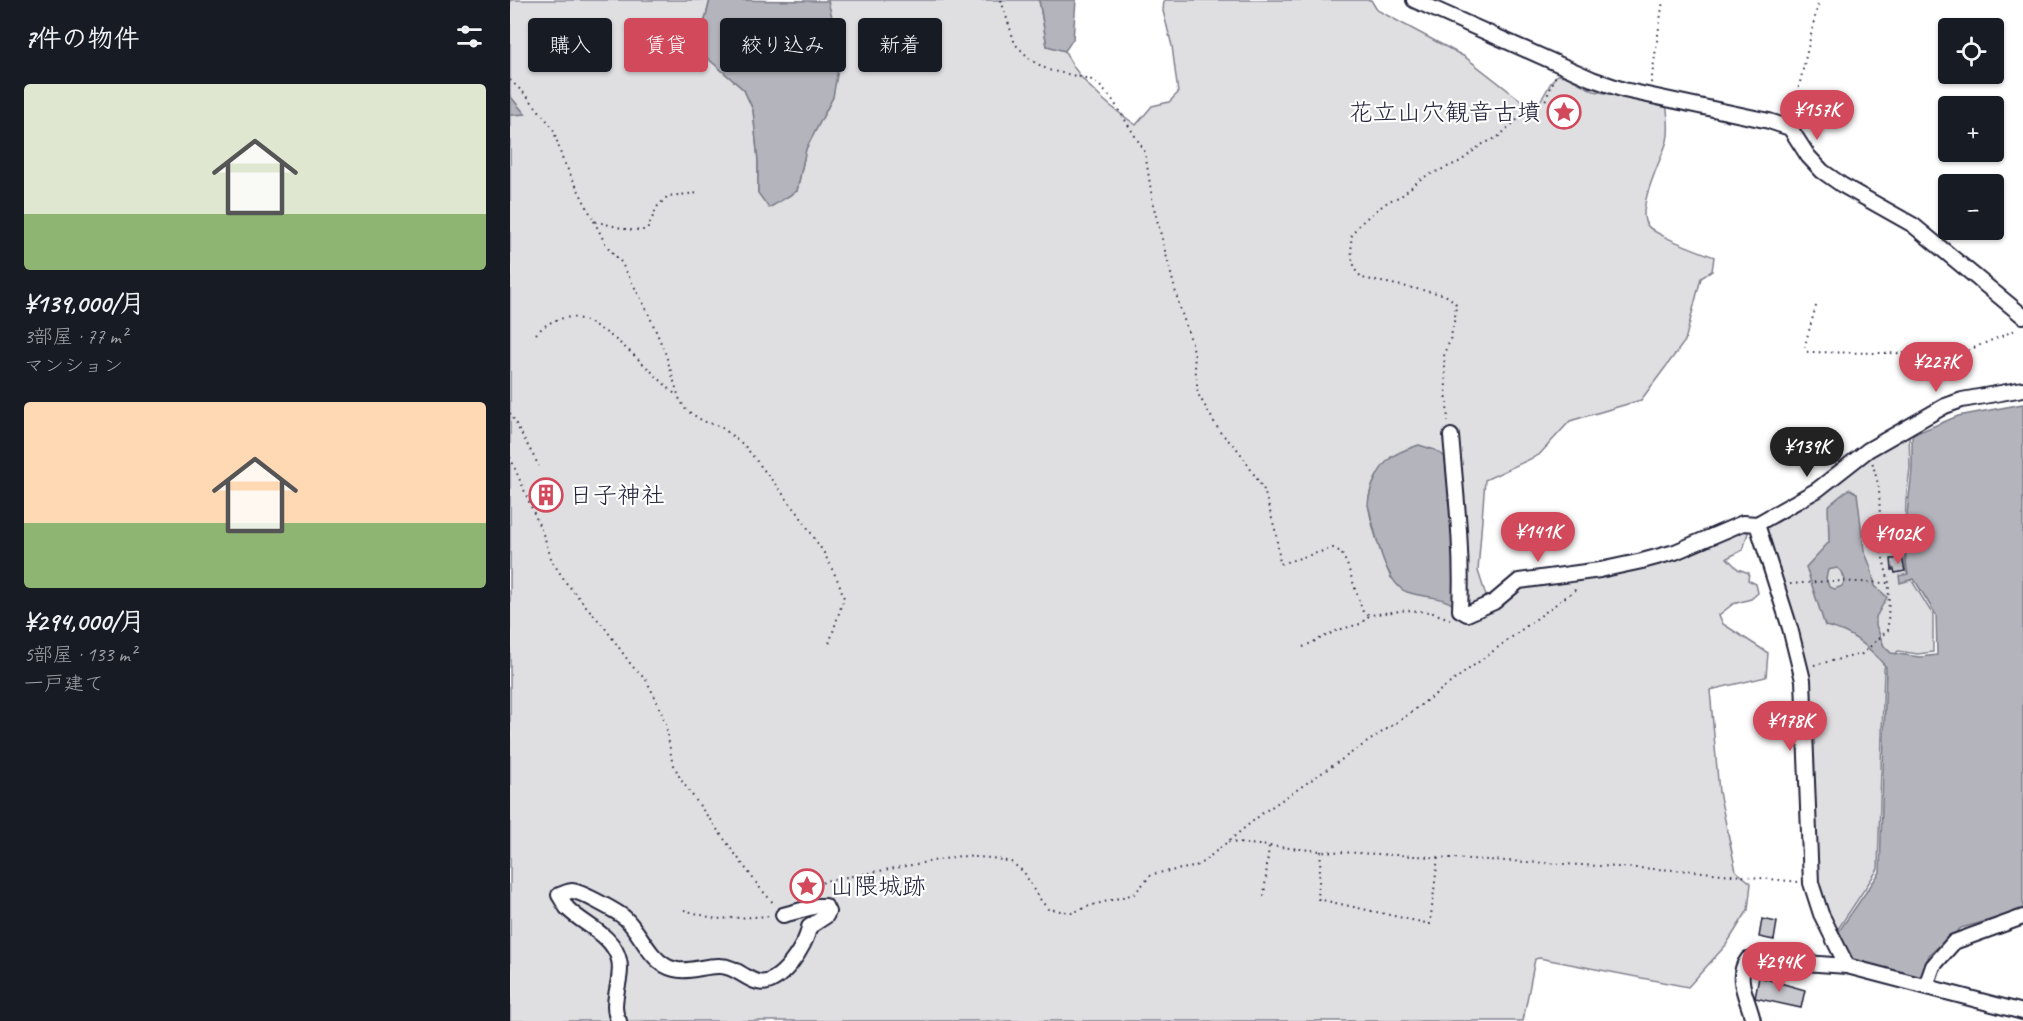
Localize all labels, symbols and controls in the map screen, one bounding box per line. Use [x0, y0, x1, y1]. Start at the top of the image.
chip: 購入 [528, 18, 612, 72]
chip: 賃貸 [624, 18, 708, 72]
chip: 絞り込み [720, 18, 846, 72]
chip: 新着 [858, 18, 942, 72]
map controls [1938, 18, 2004, 240]
button: locate [1938, 18, 2004, 84]
icon: filters [453, 20, 486, 53]
text: 7件の物件 [24, 22, 140, 55]
pin: ¥157K [1775, 90, 1859, 141]
place icon: 花立山穴観音古墳 [1546, 94, 1582, 130]
button: + [1938, 96, 2004, 162]
place label: 花立山穴観音古墳 [1349, 97, 1541, 127]
text: ¥157K [1794, 97, 1840, 122]
icon: home [201, 123, 309, 231]
button: − [1938, 174, 2004, 240]
text: ¥139,000/月 [24, 287, 145, 320]
text: 3部屋 · 77 m² [24, 324, 127, 349]
pin: ¥227K [1894, 342, 1978, 393]
text: ¥227K [1913, 349, 1959, 374]
text: マンション [24, 353, 123, 378]
pin: ¥139K [1765, 427, 1849, 478]
text: ¥139K [1784, 434, 1830, 459]
icon: home [201, 441, 309, 549]
building icon: 日子神社 [528, 477, 564, 513]
place label: 日子神社 [569, 480, 665, 510]
pin: ¥141K [1496, 512, 1580, 563]
pin: ¥102K [1856, 514, 1940, 565]
text: ¥141K [1515, 519, 1561, 544]
text: ¥102K [1875, 521, 1921, 546]
text: ¥294,000/月 [24, 605, 145, 638]
text: 5部屋 · 133 m² [24, 642, 136, 667]
text: 一戸建て [24, 671, 104, 696]
pin: ¥178K [1748, 701, 1832, 752]
text: ¥178K [1767, 708, 1813, 733]
place icon: 山隈城跡 [789, 868, 825, 904]
place label: 山隈城跡 [830, 871, 926, 901]
pin: ¥294K [1737, 942, 1821, 993]
text: ¥294K [1756, 949, 1802, 974]

